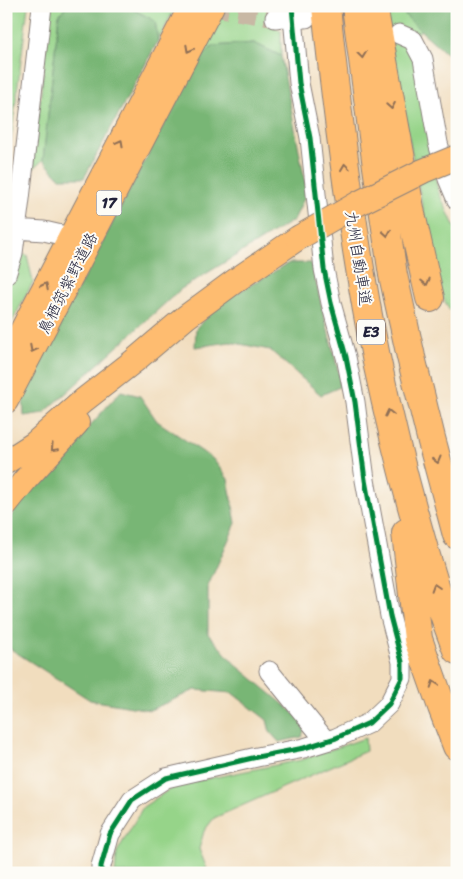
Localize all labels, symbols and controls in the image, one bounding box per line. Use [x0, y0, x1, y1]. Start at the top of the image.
one-way arrow [185, 44, 195, 53]
one-way arrow [356, 51, 367, 59]
one-way arrow [386, 101, 396, 110]
one-way arrow [114, 139, 124, 148]
one-way arrow [340, 163, 351, 171]
road number: 17 [96, 190, 122, 216]
street label: 九州自動車道 [337, 208, 380, 308]
street label: 鳥栖筑紫野道路 [29, 227, 106, 340]
one-way arrow [381, 229, 392, 237]
one-way arrow [420, 278, 431, 287]
one-way arrow [39, 283, 49, 292]
road number: E3 [357, 320, 385, 344]
one-way arrow [29, 343, 39, 352]
one-way arrow [384, 409, 395, 418]
one-way arrow [51, 443, 60, 452]
one-way arrow [431, 455, 441, 463]
one-way arrow [431, 584, 441, 592]
one-way arrow [429, 680, 439, 688]

